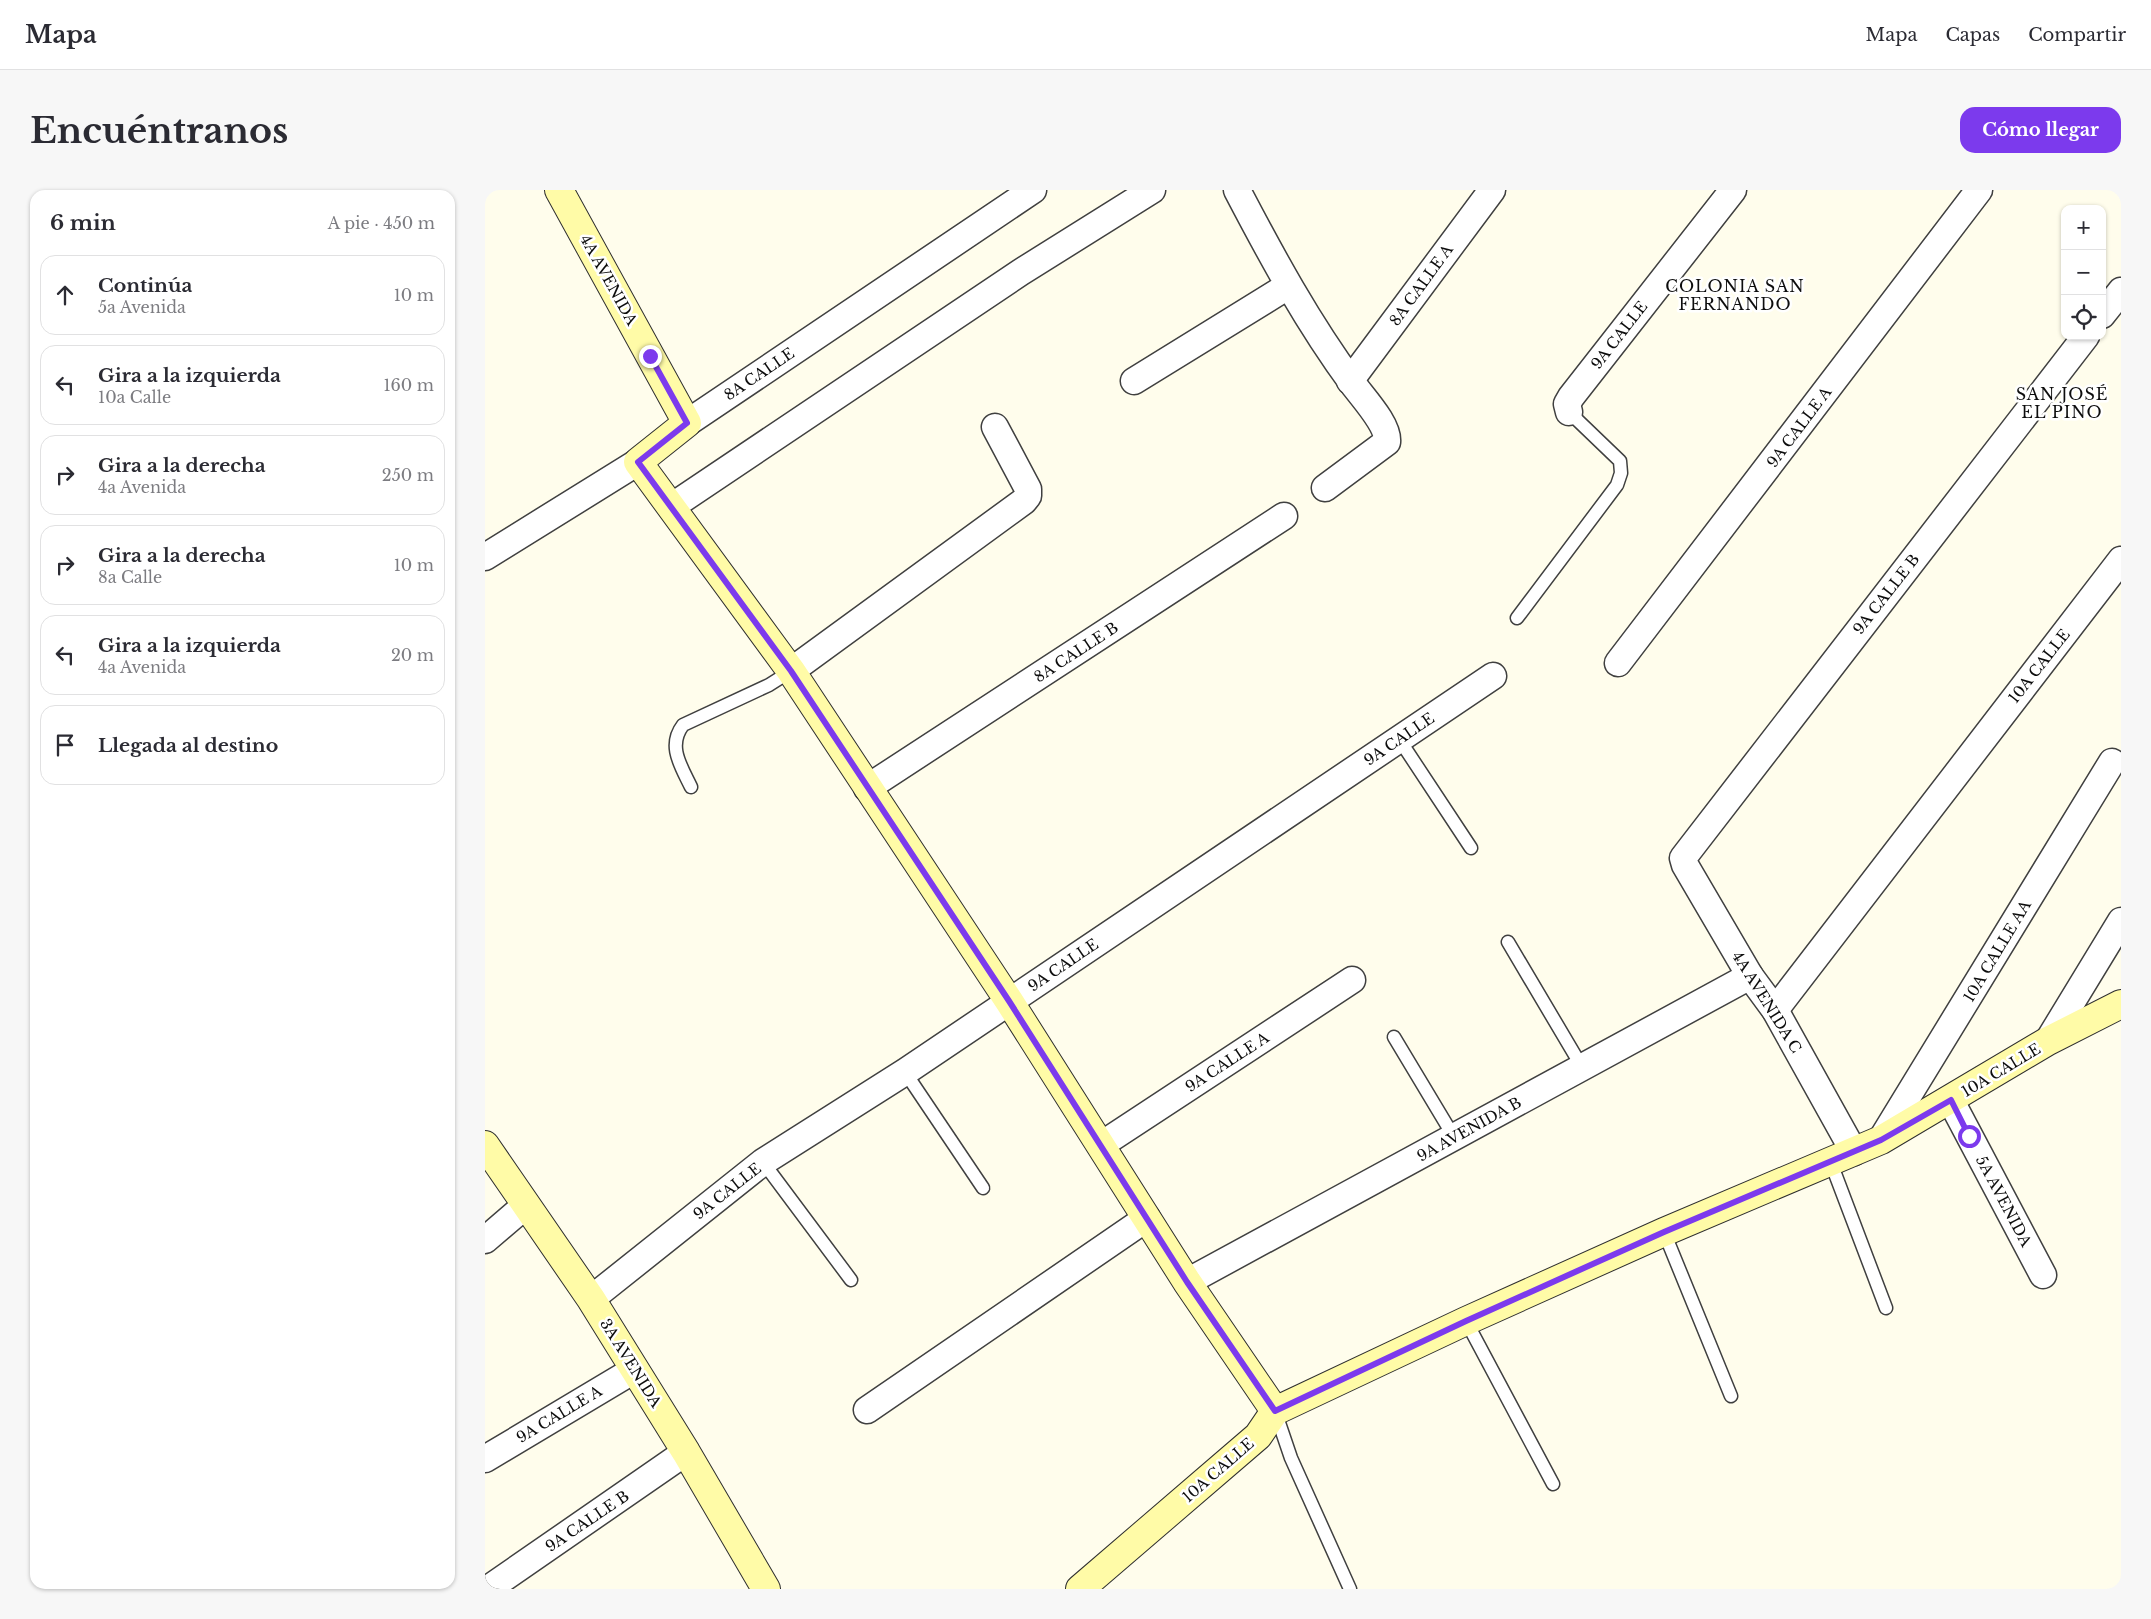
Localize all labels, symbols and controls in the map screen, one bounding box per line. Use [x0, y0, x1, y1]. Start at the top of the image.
text: Mapa [25, 20, 97, 49]
text: Mapa [1866, 24, 1917, 46]
text: Capas [1945, 24, 2000, 46]
text: Compartir [2028, 24, 2126, 46]
button: Cómo llegar [1960, 107, 2121, 153]
text: Encuéntranos [30, 109, 288, 152]
map controls [2061, 205, 2106, 340]
button: + [2061, 205, 2106, 250]
text: 6 min [50, 210, 116, 236]
text: A pie · 450 m [328, 213, 435, 233]
street label: 4A AVENIDA [576, 231, 642, 329]
street label: 8A CALLE A [1385, 240, 1457, 329]
button: − [2061, 250, 2106, 295]
text: Continúa [98, 274, 192, 297]
district label: COLONIA SAN FERNANDO [1665, 276, 1805, 314]
icon: ahead [51, 281, 79, 309]
text: 10 m [394, 285, 434, 305]
button: locate [2061, 295, 2106, 340]
text: 5a Avenida [98, 297, 186, 317]
street label: 9A CALLE [1587, 297, 1651, 373]
street label: 8A CALLE [720, 344, 798, 404]
route end [639, 345, 662, 368]
text: Gira a la izquierda [98, 364, 281, 387]
icon: left [51, 371, 79, 399]
text: 160 m [383, 375, 434, 395]
street label: 9A CALLE A [1762, 383, 1836, 471]
district label: SAN JOSÉ EL PINO [2016, 384, 2108, 422]
text: 10a Calle [98, 387, 171, 407]
text: Gira a la derecha [98, 454, 266, 477]
icon: right [51, 461, 79, 489]
text: 250 m [382, 465, 434, 485]
text: 4a Avenida [98, 477, 186, 497]
text: Gira a la derecha [98, 544, 266, 567]
street label: 9A CALLE B [1849, 550, 1923, 638]
icon: right [51, 551, 79, 579]
text: 10 m [394, 555, 434, 575]
text: 8a Calle [98, 567, 162, 587]
street label: 8A CALLE B [1030, 618, 1122, 686]
street label: 10A CALLE [2004, 625, 2074, 707]
text: Gira a la izquierda [98, 634, 281, 657]
icon: left [51, 641, 79, 669]
text: 20 m [391, 645, 434, 665]
text: 4a Avenida [98, 657, 186, 677]
street label: 9A CALLE [1360, 708, 1438, 770]
icon: arrive [51, 731, 79, 759]
text: Llegada al destino [98, 734, 278, 757]
street label: 10A CALLE AA [1959, 896, 2035, 1005]
street label: 9A CALLE [1024, 934, 1102, 996]
street label: 4A AVENIDA C [1728, 948, 1806, 1056]
street label: 9A CALLE A [1181, 1028, 1273, 1096]
street label: 10A CALLE [1958, 1039, 2044, 1101]
street label: 9A AVENIDA B [1413, 1092, 1525, 1166]
route start [1958, 1125, 1981, 1148]
street label: 5A AVENIDA [1972, 1152, 2036, 1250]
street label: 9A CALLE [689, 1159, 765, 1223]
street label: 3A AVENIDA [596, 1315, 666, 1411]
street label: 9A CALLE A [513, 1381, 605, 1447]
street label: 10A CALLE [1178, 1434, 1258, 1506]
street label: 9A CALLE B [542, 1486, 632, 1556]

